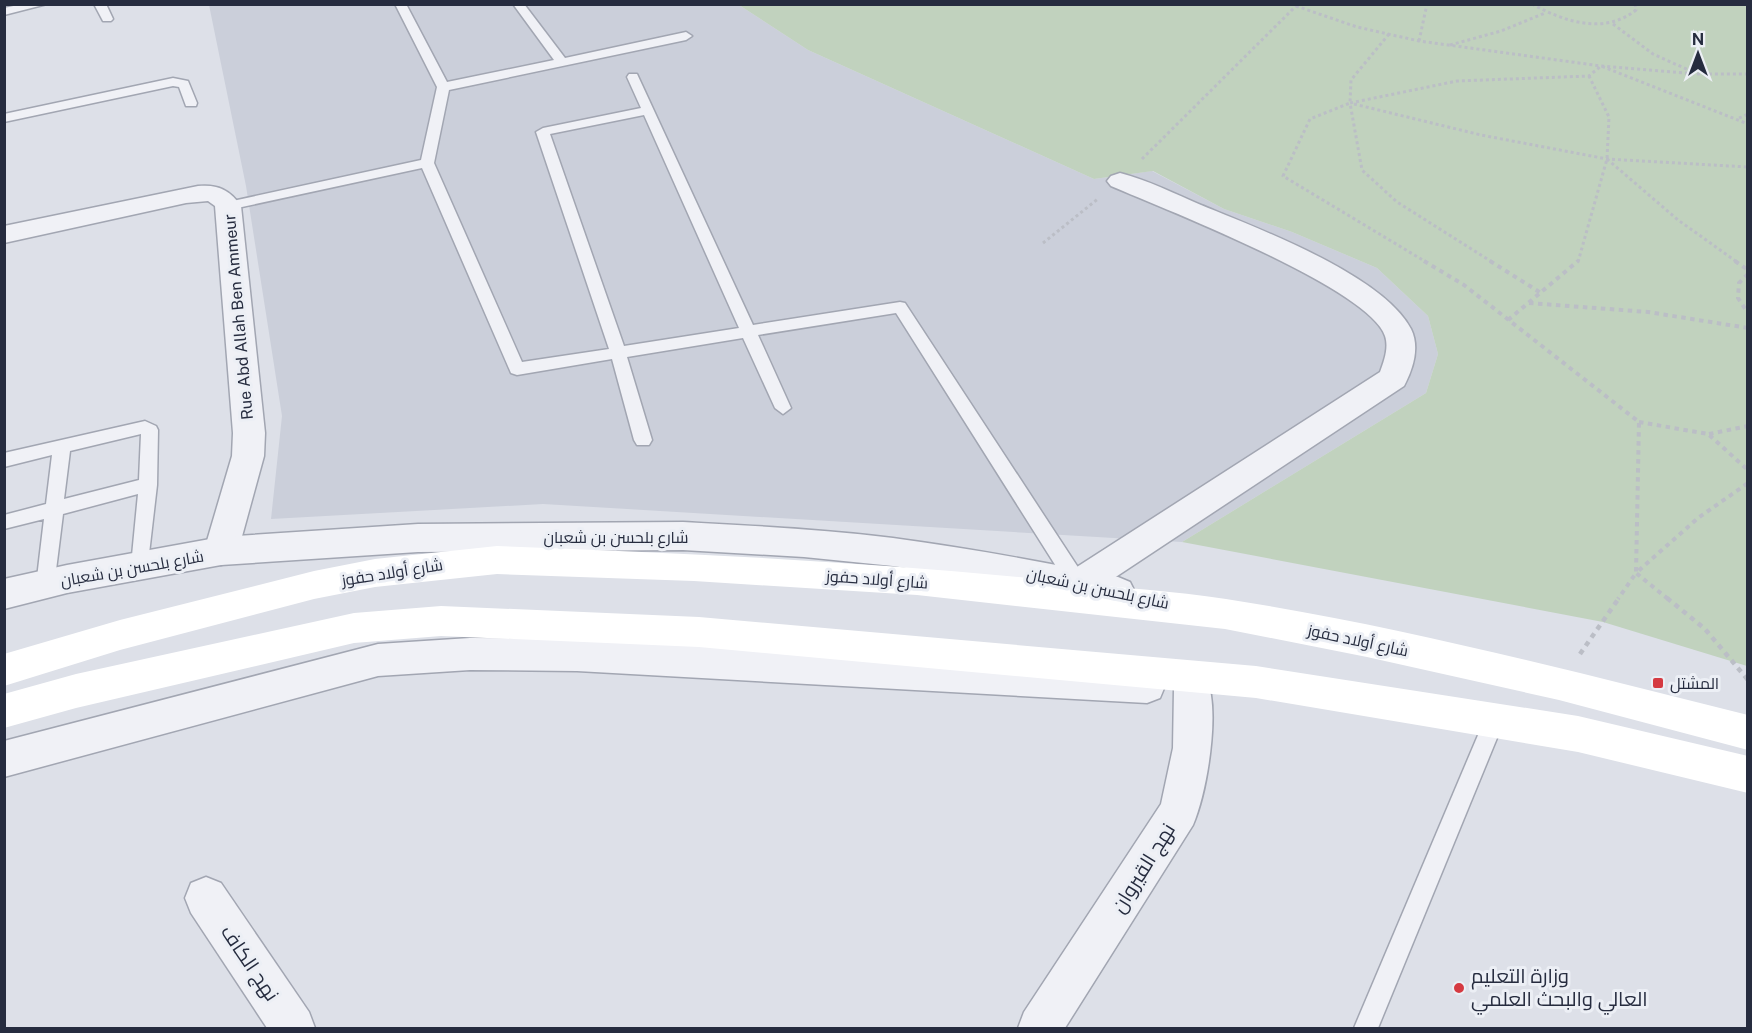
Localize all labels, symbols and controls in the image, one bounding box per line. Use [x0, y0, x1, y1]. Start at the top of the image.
north arrow [1668, 24, 1728, 84]
text: N [1692, 30, 1704, 49]
street label: Rue Abd Allah Ben Ammeur [220, 213, 257, 421]
street label: شارع بلحسن بن شعبان [543, 528, 689, 549]
street label: شارع بلحسن بن شعبان [59, 547, 206, 592]
street label: شارع أولاد حفوز [339, 555, 444, 592]
street label: شارع بلحسن بن شعبان [1025, 564, 1171, 615]
street label: شارع أولاد حفوز [824, 566, 929, 595]
street label: شارع أولاد حفوز [1304, 620, 1410, 662]
place label: المشتل [1670, 674, 1719, 694]
marker: المشتل [1651, 676, 1665, 690]
street label: نهج القيروان [1106, 819, 1182, 918]
street label: نهج الكاف [214, 920, 284, 1007]
place label: وزارة التعليم العالي والبحث العلمي [1471, 964, 1648, 1015]
marker: وزارة التعليم العالي والبحث العلمي [1452, 981, 1466, 995]

